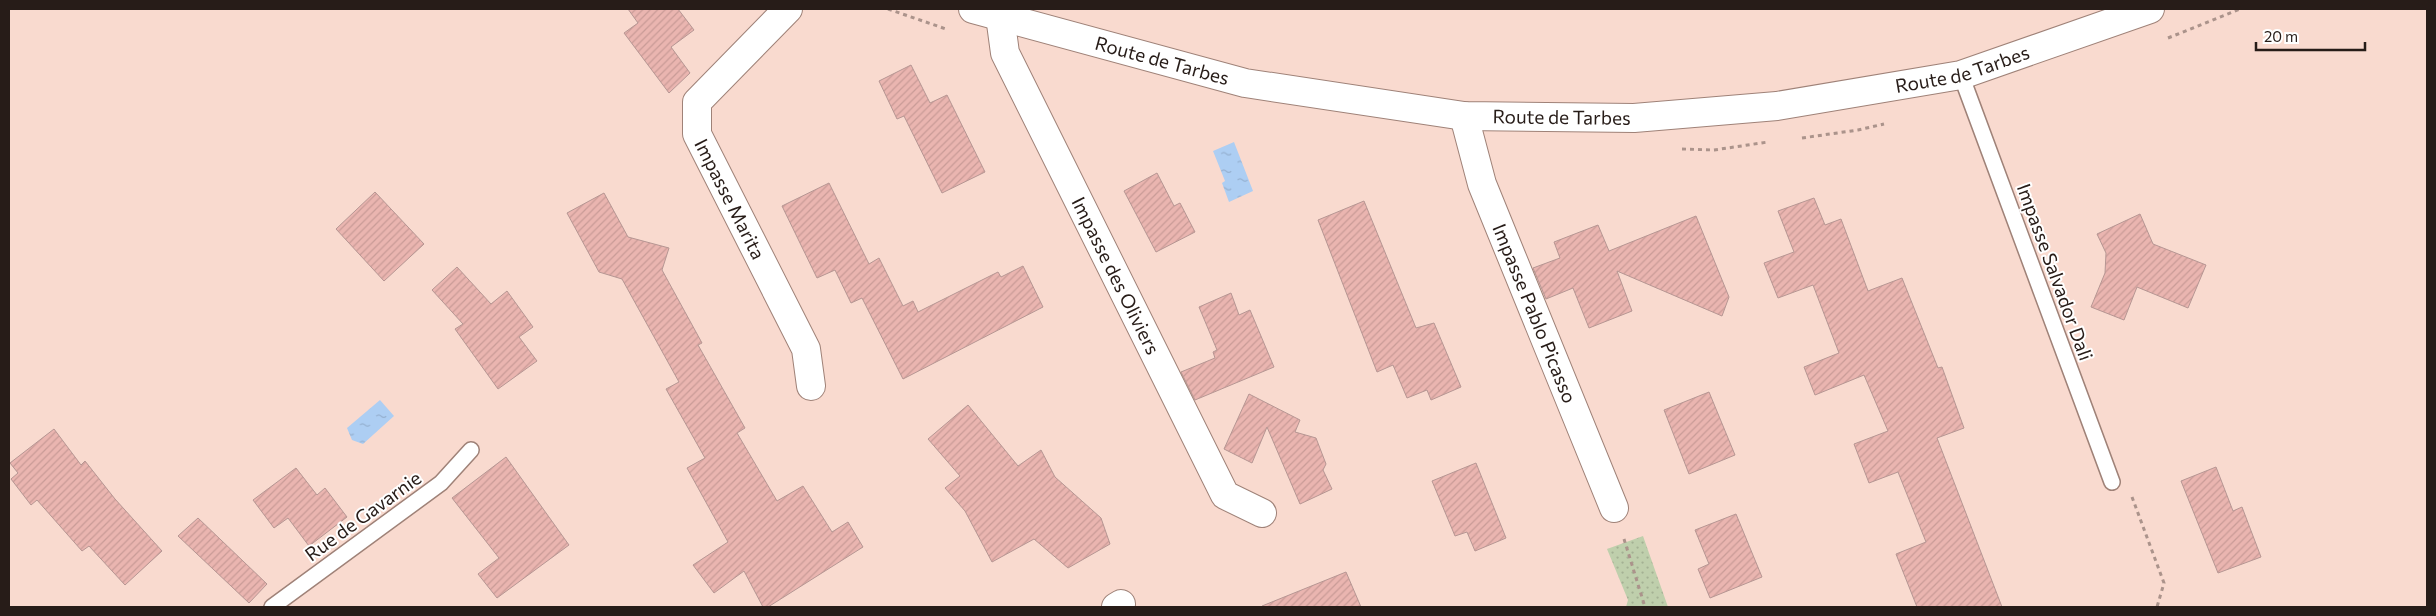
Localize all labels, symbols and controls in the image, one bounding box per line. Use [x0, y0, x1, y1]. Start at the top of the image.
scale bar [2256, 20, 2365, 52]
text: 20 m [2264, 27, 2298, 45]
street label: Route de Tarbes [1093, 31, 1232, 89]
street label: Route de Tarbes [1893, 40, 2032, 97]
street label: Route de Tarbes [1492, 104, 1631, 129]
street label: Impasse Marita [690, 135, 771, 263]
street label: Impasse Salvador Dali [2013, 180, 2098, 363]
street label: Impasse des Oliviers [1067, 193, 1165, 358]
street label: Impasse Pablo Picasso [1488, 220, 1582, 406]
street label: Rue de Gavarnie [300, 466, 425, 565]

